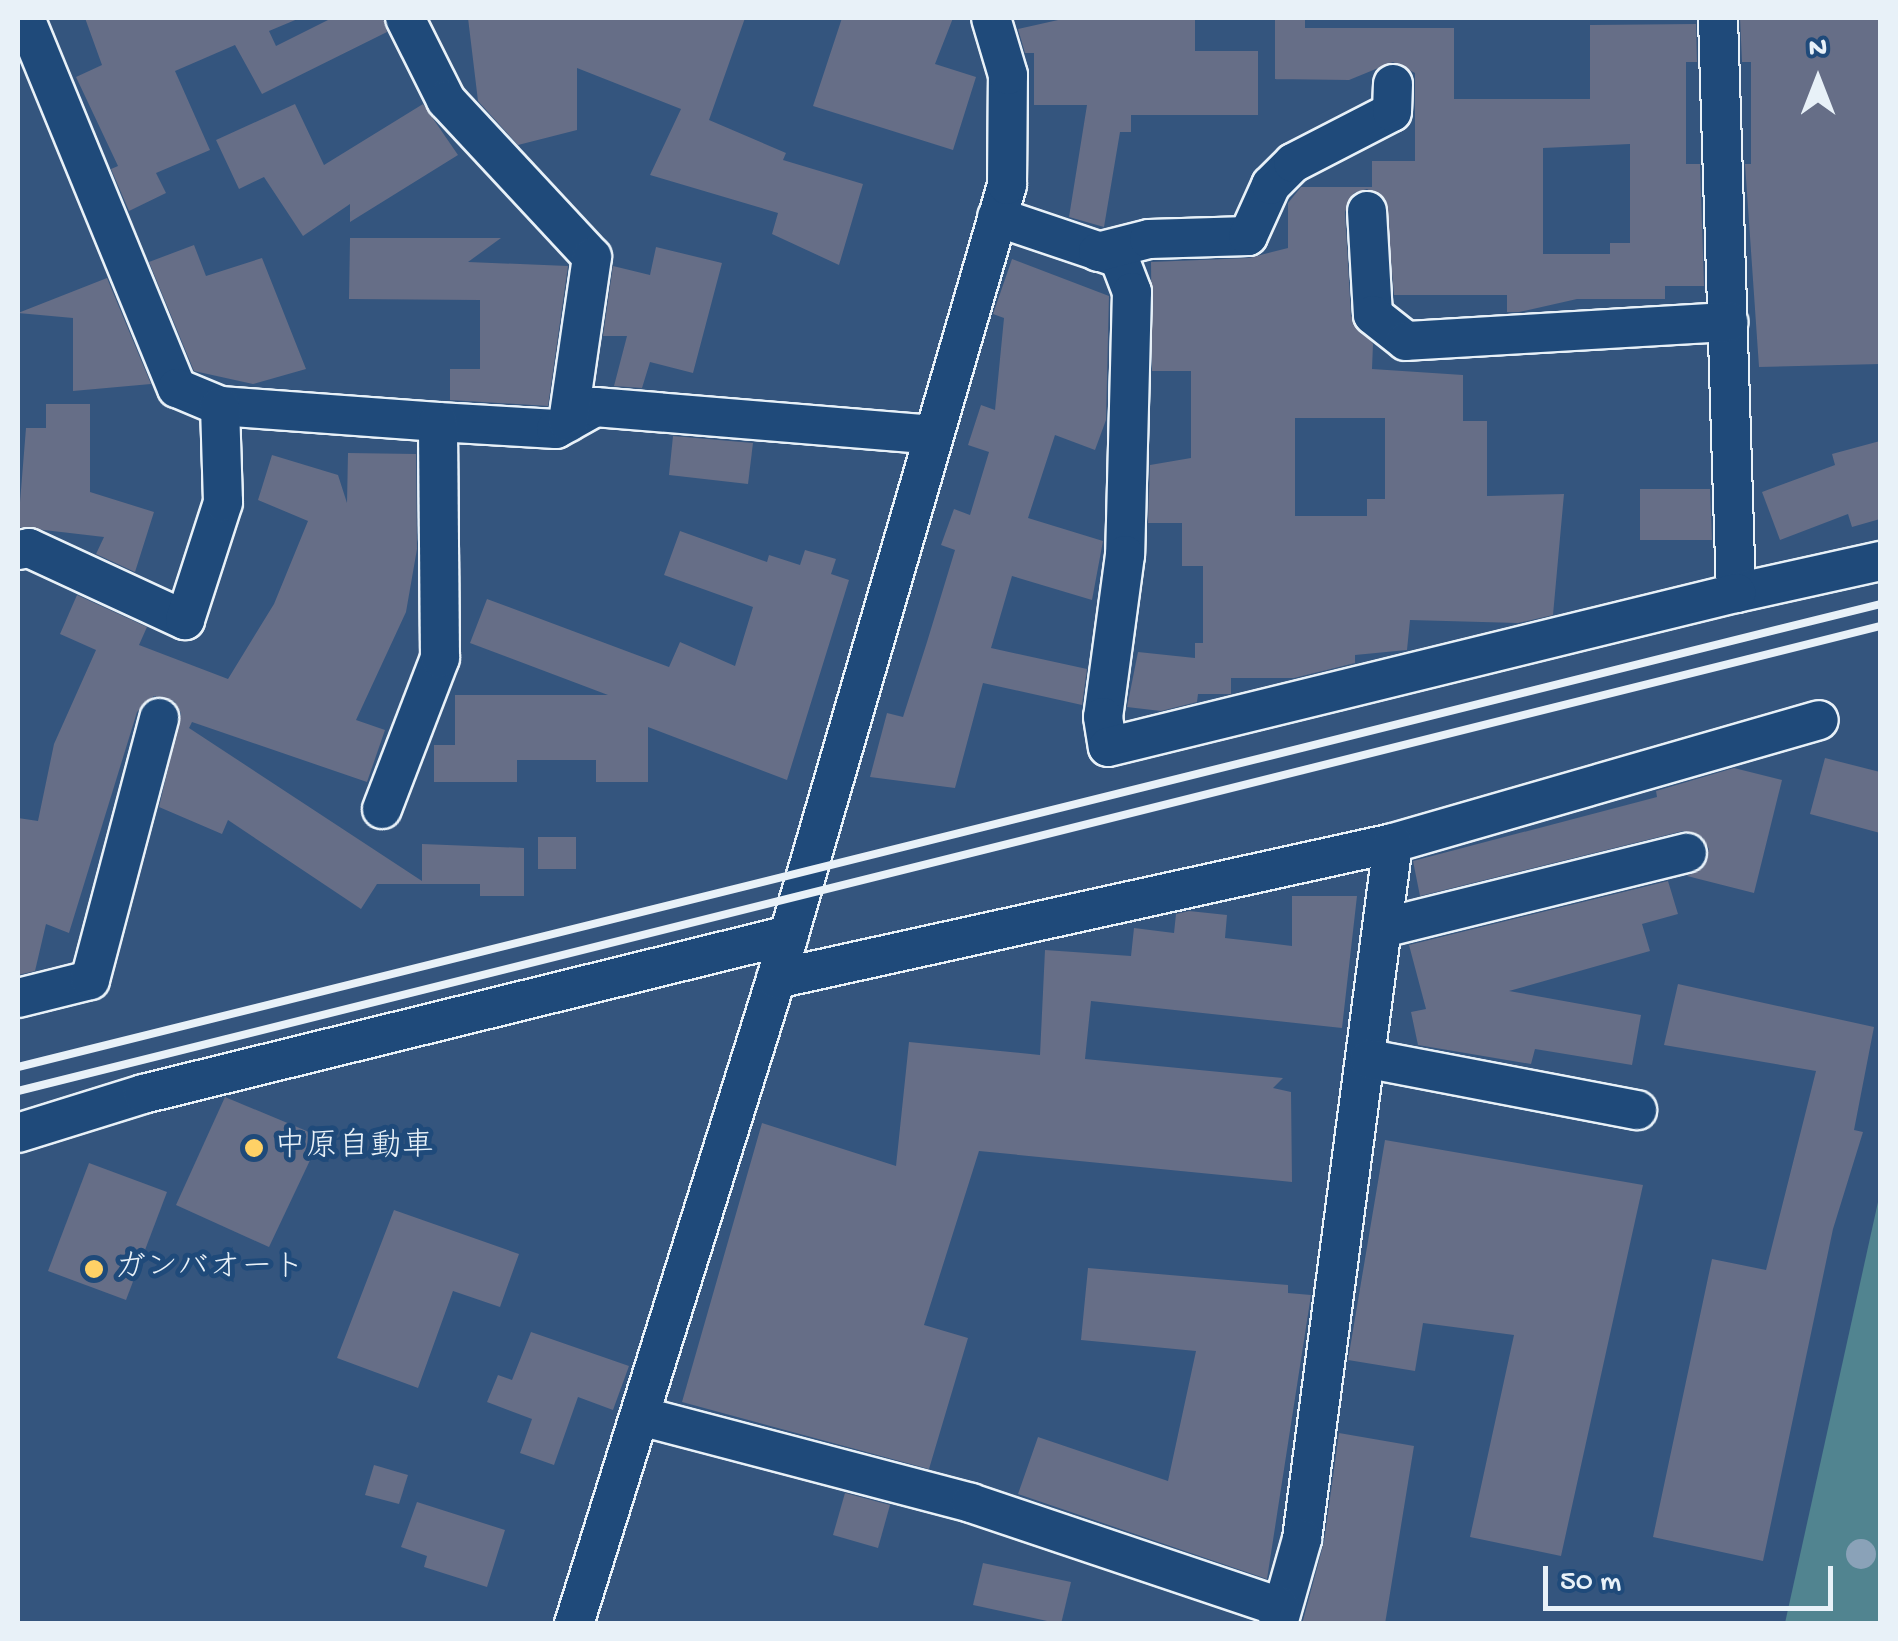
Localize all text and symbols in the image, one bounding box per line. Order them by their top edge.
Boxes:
north arrow [1768,30,1868,130]
text: N [1809,33,1827,66]
place label: 中原自動車 [274,1129,434,1167]
marker: 中原自動車 [243,1137,265,1159]
place label: ガンバオート [114,1250,306,1288]
marker: ガンバオート [83,1258,105,1280]
scale bar [1548,1546,1838,1608]
text: 50 m [1560,1566,1621,1601]

